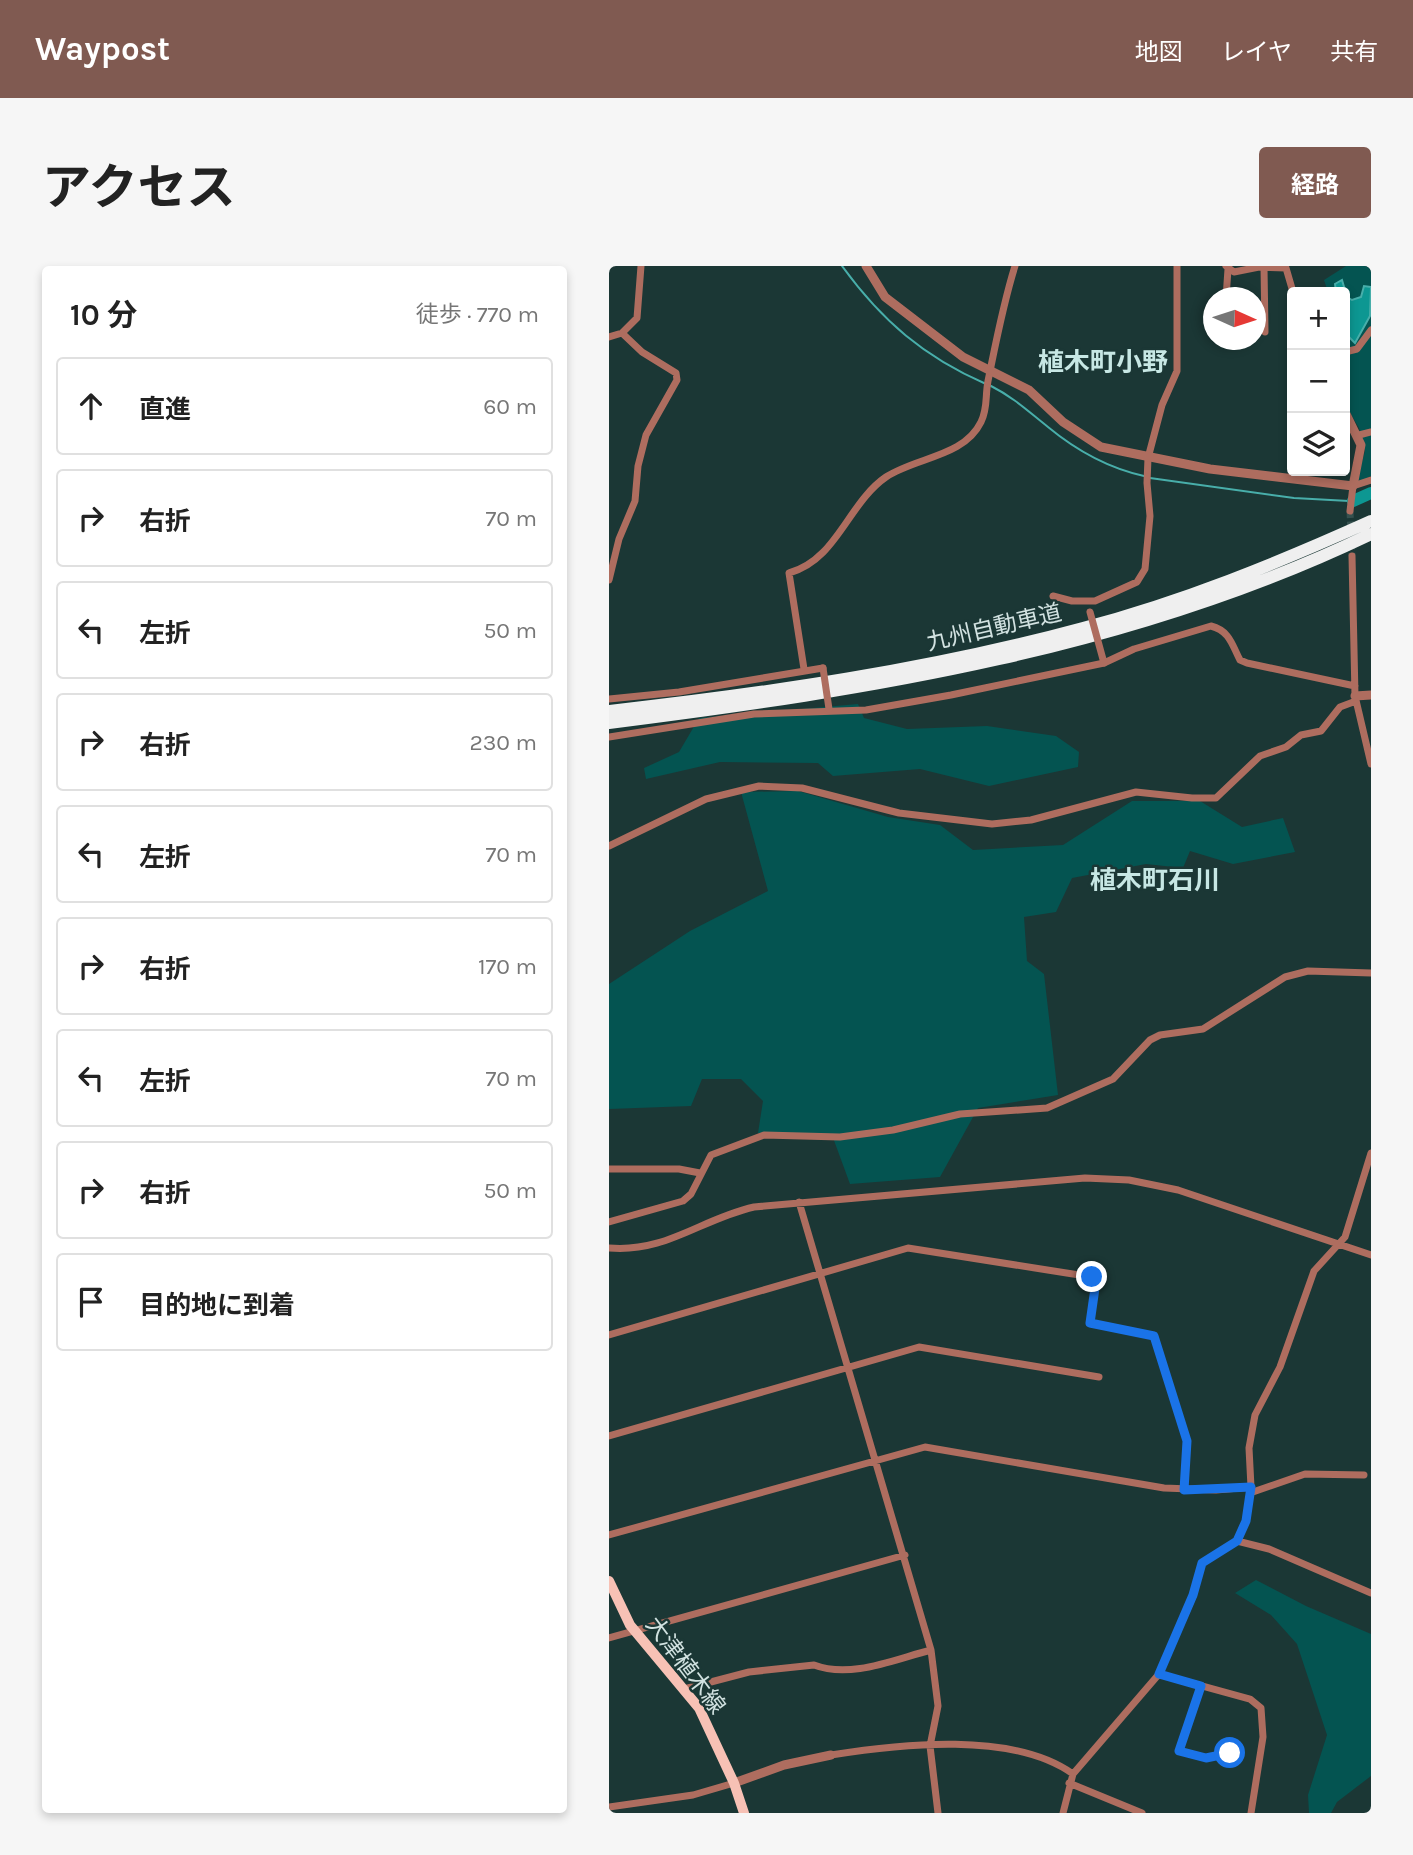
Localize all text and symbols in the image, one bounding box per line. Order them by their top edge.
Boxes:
text: Waypost [35,30,170,68]
text: 地図 [1135,38,1183,66]
text: レイヤ [1221,38,1292,66]
text: 共有 [1330,38,1378,66]
button: 経路 [1259,147,1371,218]
text: アクセス [42,159,236,216]
north arrow [1203,287,1266,350]
map controls [1287,287,1350,476]
button: + [1287,287,1350,350]
text: 10 分 [70,297,137,333]
text: 徒歩 · 770 m [416,301,539,328]
district label: 植木町小野 [1038,347,1168,378]
button: − [1287,350,1350,413]
icon: ahead [72,387,110,425]
text: 60 m [483,393,537,420]
text: 直進 [139,394,191,425]
button: layers [1287,413,1350,476]
icon: right [72,499,110,537]
text: 70 m [486,505,537,532]
text: 右折 [139,506,191,537]
street label: 九州自動車道 [924,599,1064,656]
icon: left [72,611,110,649]
text: 50 m [483,617,537,644]
text: 左折 [139,618,191,649]
icon: right [72,723,110,761]
text: 230 m [469,729,537,756]
text: 右折 [139,730,191,761]
icon: left [72,835,110,873]
text: 70 m [486,841,537,868]
text: 左折 [139,842,191,873]
district label: 植木町石川 [1090,865,1220,896]
icon: right [72,947,110,985]
text: 170 m [478,953,537,980]
text: 右折 [139,954,191,985]
icon: left [72,1059,110,1097]
text: 70 m [486,1065,537,1092]
text: 左折 [139,1066,191,1097]
icon: right [72,1171,110,1209]
text: 50 m [483,1177,537,1204]
text: 右折 [139,1178,191,1209]
route end [1076,1261,1107,1292]
icon: arrive [72,1283,110,1321]
text: 目的地に到着 [139,1290,295,1321]
street label: 大津植木線 [640,1611,731,1719]
route start [1214,1737,1245,1768]

